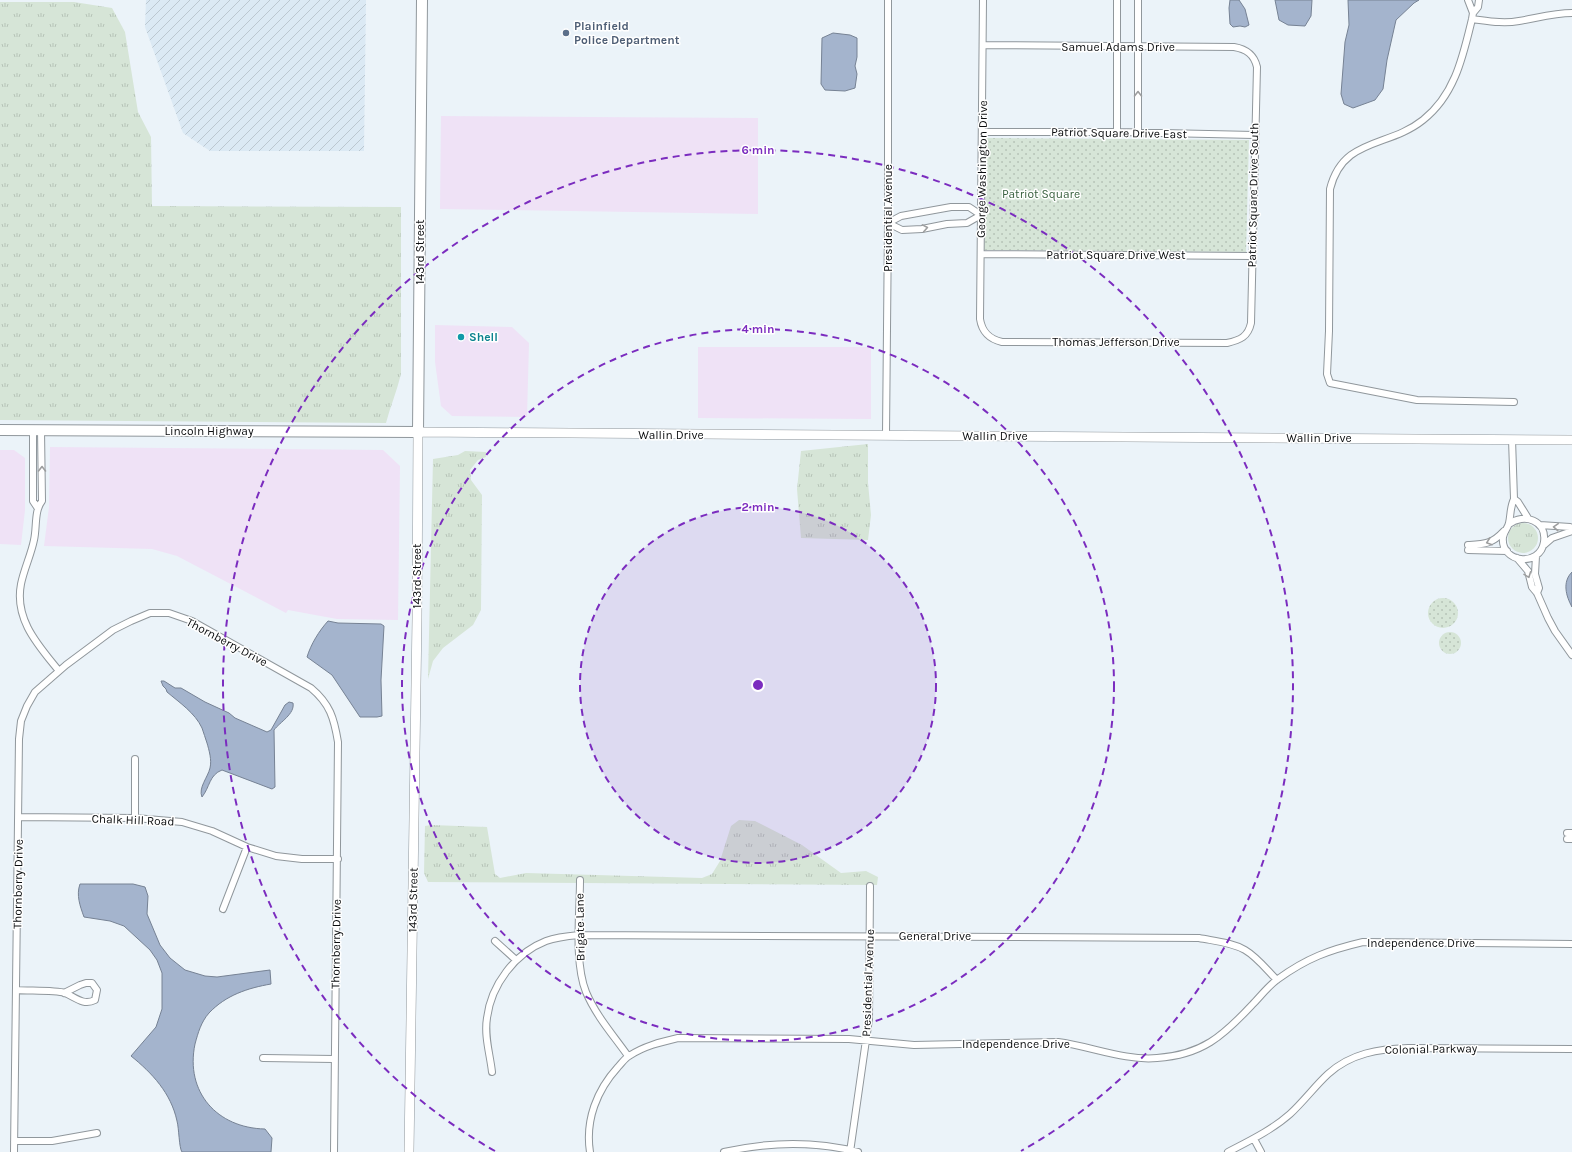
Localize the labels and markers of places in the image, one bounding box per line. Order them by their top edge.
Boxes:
place label: Plainfield Police Department [574,19,680,47]
marker: Plainfield Police Department [561,28,571,38]
place label: Shell [469,330,498,344]
marker: Shell [456,332,466,342]
centre of rings [751,678,765,692]

